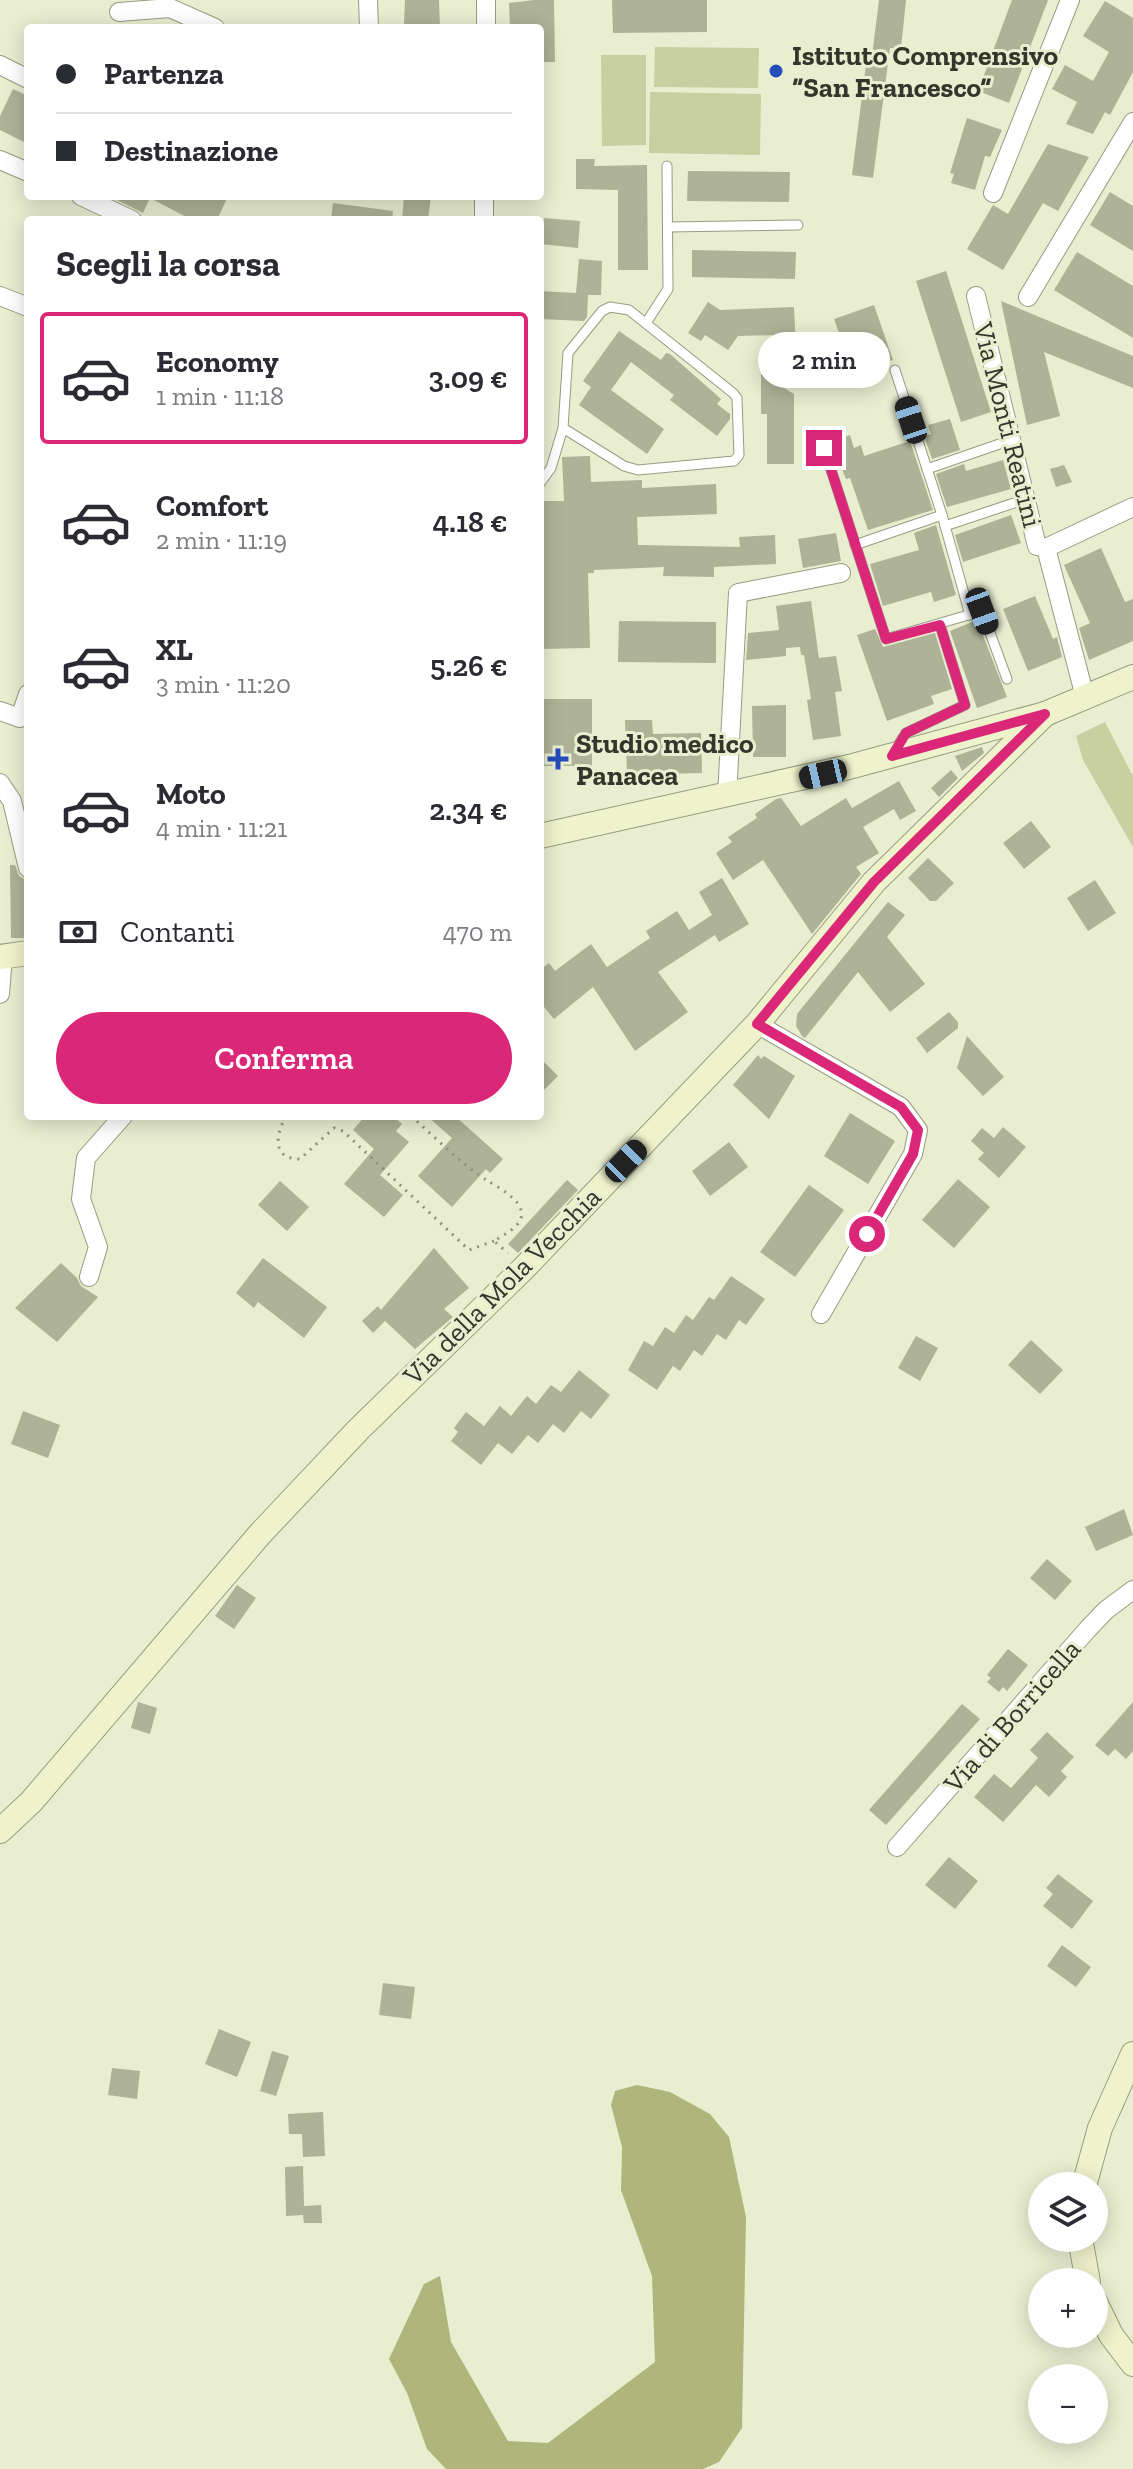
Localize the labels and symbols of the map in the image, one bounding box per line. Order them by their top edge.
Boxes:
place label: Istituto Comprensivo “San Francesco” [792,39,1058,104]
marker: Istituto Comprensivo “San Francesco” [767,62,785,80]
street label: Via Monti Reatini [966,318,1049,531]
callout: 2 min [758,332,890,388]
car [892,393,930,447]
route end [806,430,842,466]
car [963,584,1001,638]
place label: Studio medico Panacea [576,727,754,792]
marker: Studio medico Panacea [547,748,569,770]
car [797,757,849,791]
car [601,1135,651,1187]
street label: Via della Mola Vecchia [396,1180,608,1392]
route start [849,1216,885,1252]
street label: Via di Borricella [936,1632,1088,1800]

